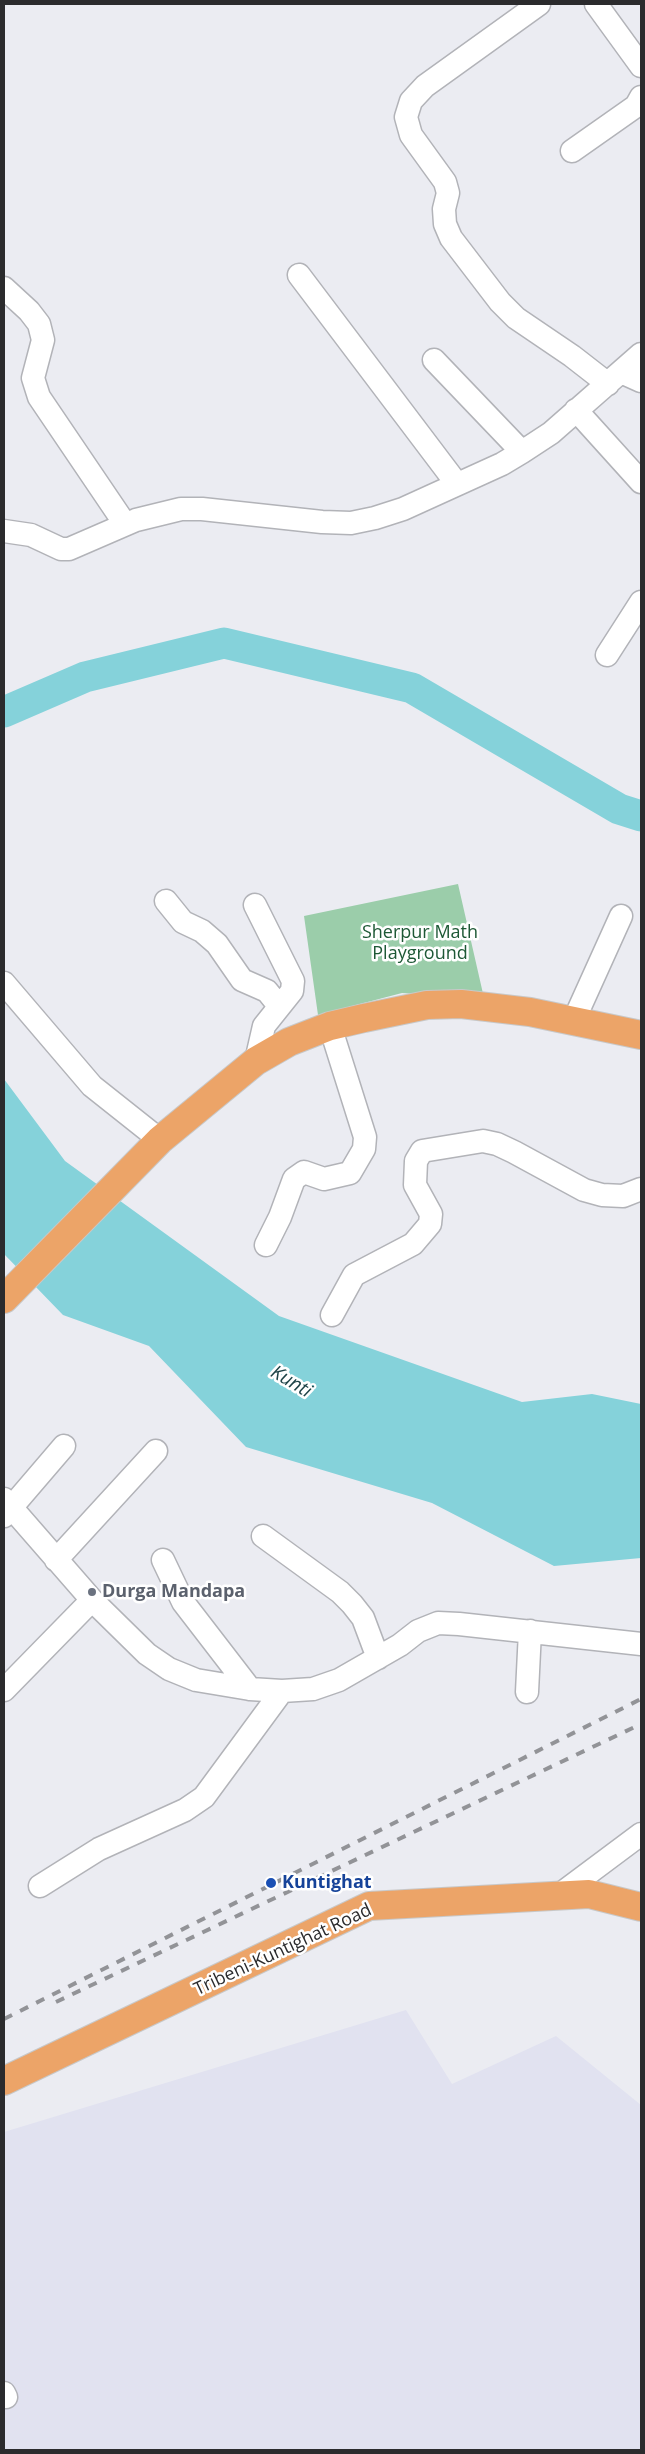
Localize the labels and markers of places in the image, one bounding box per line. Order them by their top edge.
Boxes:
place label: Durga Mandapa [102,1581,245,1603]
marker: Durga Mandapa [86,1586,98,1598]
place label: Kuntighat [282,1872,372,1894]
marker: Kuntighat [264,1876,278,1890]

